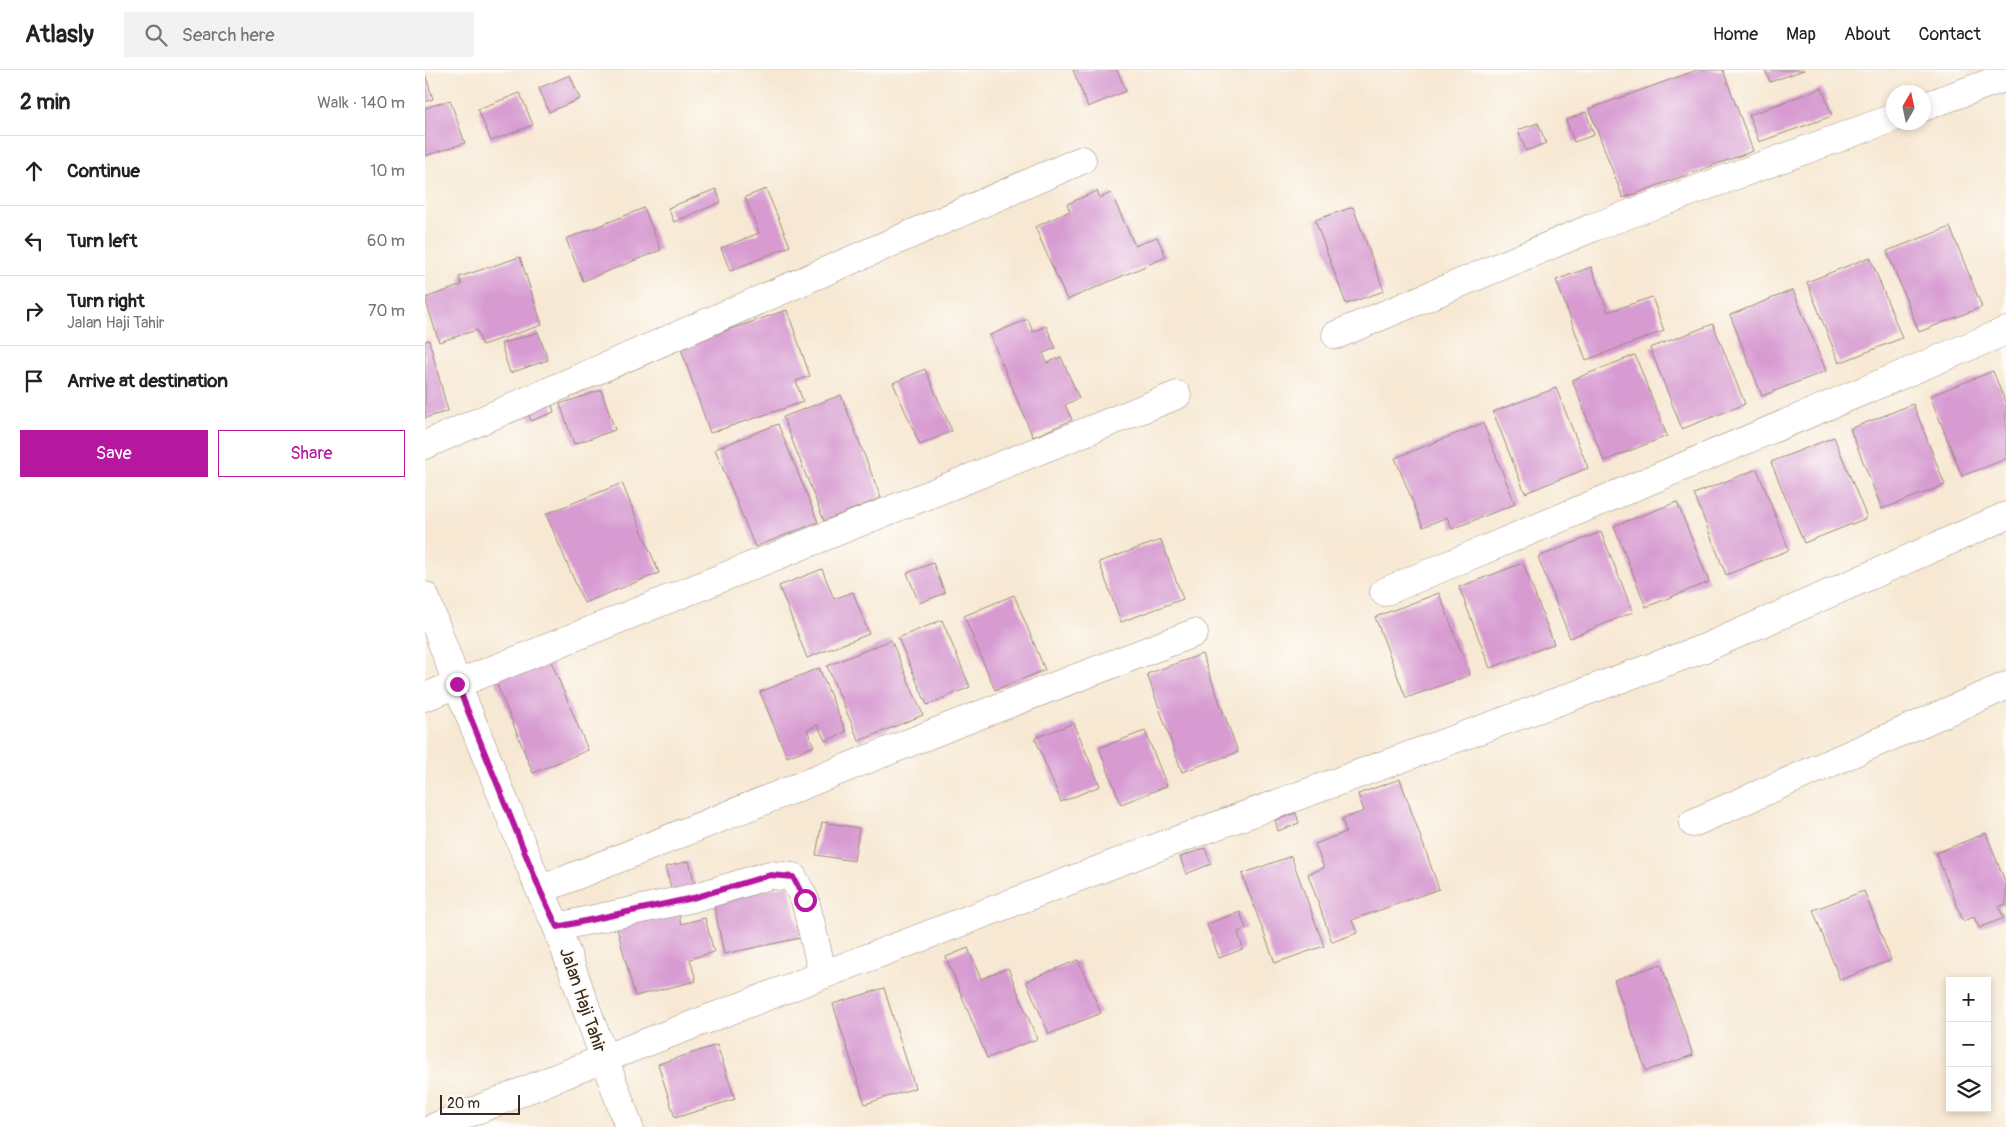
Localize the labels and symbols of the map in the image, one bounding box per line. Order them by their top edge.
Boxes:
north arrow [1886,85,1931,130]
route end [446,673,469,696]
route start [794,889,817,912]
street label: Jalan Haji Tahir [554,945,611,1056]
scale bar [440,1092,520,1115]

